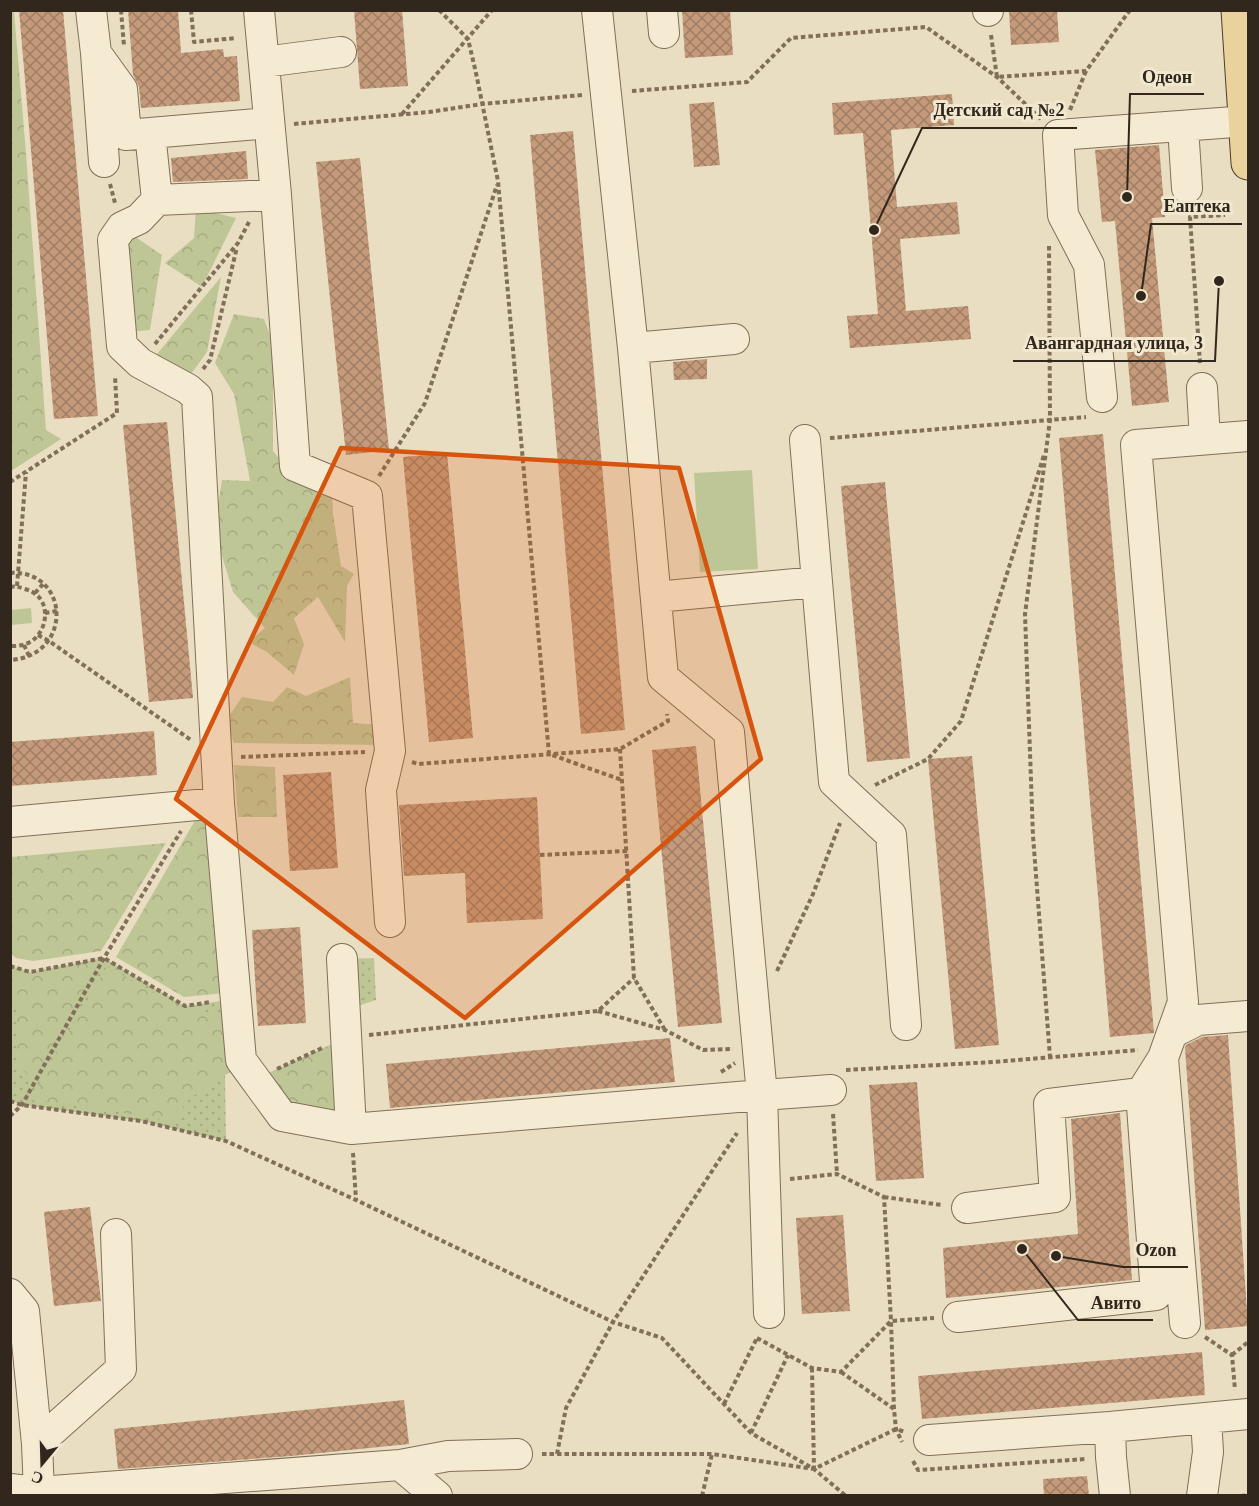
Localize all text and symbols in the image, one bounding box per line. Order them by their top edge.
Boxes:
callout: Одеон [1130,58,1204,94]
text: Одеон [1142,67,1192,87]
callout: Детский сад №2 [922,92,1077,128]
text: Детский сад №2 [933,100,1065,120]
callout: Еаптека [1151,188,1242,224]
text: Еаптека [1163,196,1231,216]
callout: Авангардная улица, 3 [1013,325,1215,361]
text: Авангардная улица, 3 [1025,333,1203,353]
callout: Ozon [1123,1231,1188,1267]
text: Ozon [1135,1240,1177,1260]
callout: Авито [1078,1284,1153,1320]
text: Авито [1091,1293,1141,1313]
north arrow [12,1434,72,1494]
text: С [29,1468,46,1488]

